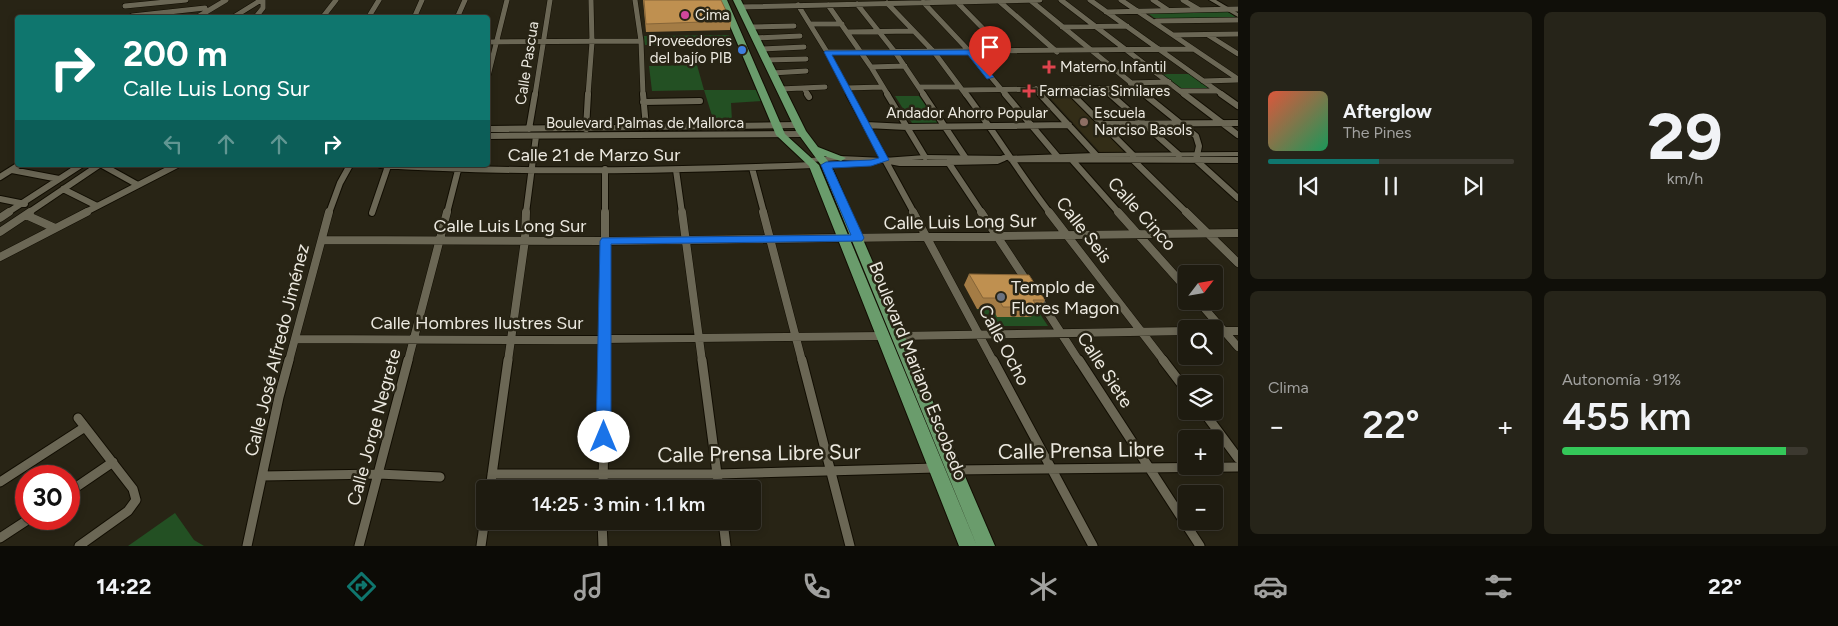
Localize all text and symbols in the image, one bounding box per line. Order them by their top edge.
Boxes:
place label: Cima [695,6,730,24]
marker: Cima [679,9,691,21]
street label: Calle Pascua [512,20,542,106]
pin [969,26,1011,77]
place label: Proveedores del bajío PIB [648,32,732,67]
text: 200 m [123,33,227,75]
icon: arrive [976,33,1004,61]
icon: right [40,35,105,100]
marker: Proveedores del bajío PIB [736,44,748,56]
place label: Materno Infantil [1060,58,1166,76]
marker: Materno Infantil [1042,60,1056,74]
text: Calle Luis Long Sur [123,75,310,102]
place label: Farmacias Similares [1039,82,1170,100]
marker: Farmacias Similares [1023,85,1035,97]
text: 29 [1647,97,1723,175]
text: Afterglow [1343,100,1432,123]
street label: Andador Ahorro Popular [886,104,1048,122]
place label: Escuela Narciso Basols [1094,104,1192,139]
street label: Boulevard Palmas de Mallorca [546,114,744,132]
marker: Escuela Narciso Basols [1078,116,1090,128]
text: The Pines [1343,123,1412,142]
icon: left [159,130,187,158]
icon: ahead [212,130,240,158]
icon: ahead [265,130,293,158]
icon: right [318,130,346,158]
street label: Calle 21 de Marzo Sur [508,144,680,166]
text: km/h [1667,169,1703,188]
icon: previous [1295,172,1323,200]
icon: pause [1377,172,1405,200]
icon: next [1459,172,1487,200]
street label: Calle Cinco [1103,173,1181,255]
street label: Calle Seis [1051,193,1117,267]
street label: Calle Luis Long Sur [883,210,1037,234]
street label: Calle Luis Long Sur [434,215,586,237]
street label: Calle José Alfredo Jiménez [240,241,314,459]
street label: Boulevard Mariano Escobedo [864,258,972,484]
north arrow [1178,265,1222,310]
map controls [1178,265,1223,530]
place label: Templo de Flores Magon [1011,276,1119,319]
marker: Templo de Flores Magon [995,291,1007,303]
street label: Calle Ocho [974,301,1034,389]
street label: Calle Hombres Ilustres Sur [371,312,583,334]
button: search [1178,320,1223,365]
street label: Calle Siete [1072,328,1138,412]
street label: Calle Jorge Negrete [342,346,406,508]
text: Autonomía · 91% [1562,370,1681,389]
button: layers [1178,375,1223,420]
text: Clima [1268,378,1309,397]
text: 455 km [1562,394,1691,440]
text: 22° [1362,402,1420,448]
text: − [1268,409,1285,443]
text: + [1497,409,1514,443]
position arrow [577,410,629,462]
button: + [1178,430,1223,475]
street label: Calle Prensa Libre [998,436,1164,464]
street label: Calle Prensa Libre Sur [657,439,861,467]
speed limit sign: 30 [15,465,80,530]
button: − [1178,485,1223,530]
text: 14:25 · 3 min · 1.1 km [532,493,705,516]
icon: directions [344,569,379,604]
icon: music [571,569,606,604]
icon: phone [799,569,834,604]
icon: climate [1026,569,1061,604]
icon: car [1253,569,1288,604]
icon: filters [1481,569,1516,604]
text: 14:22 [96,573,151,600]
text: 22° [1708,573,1742,600]

